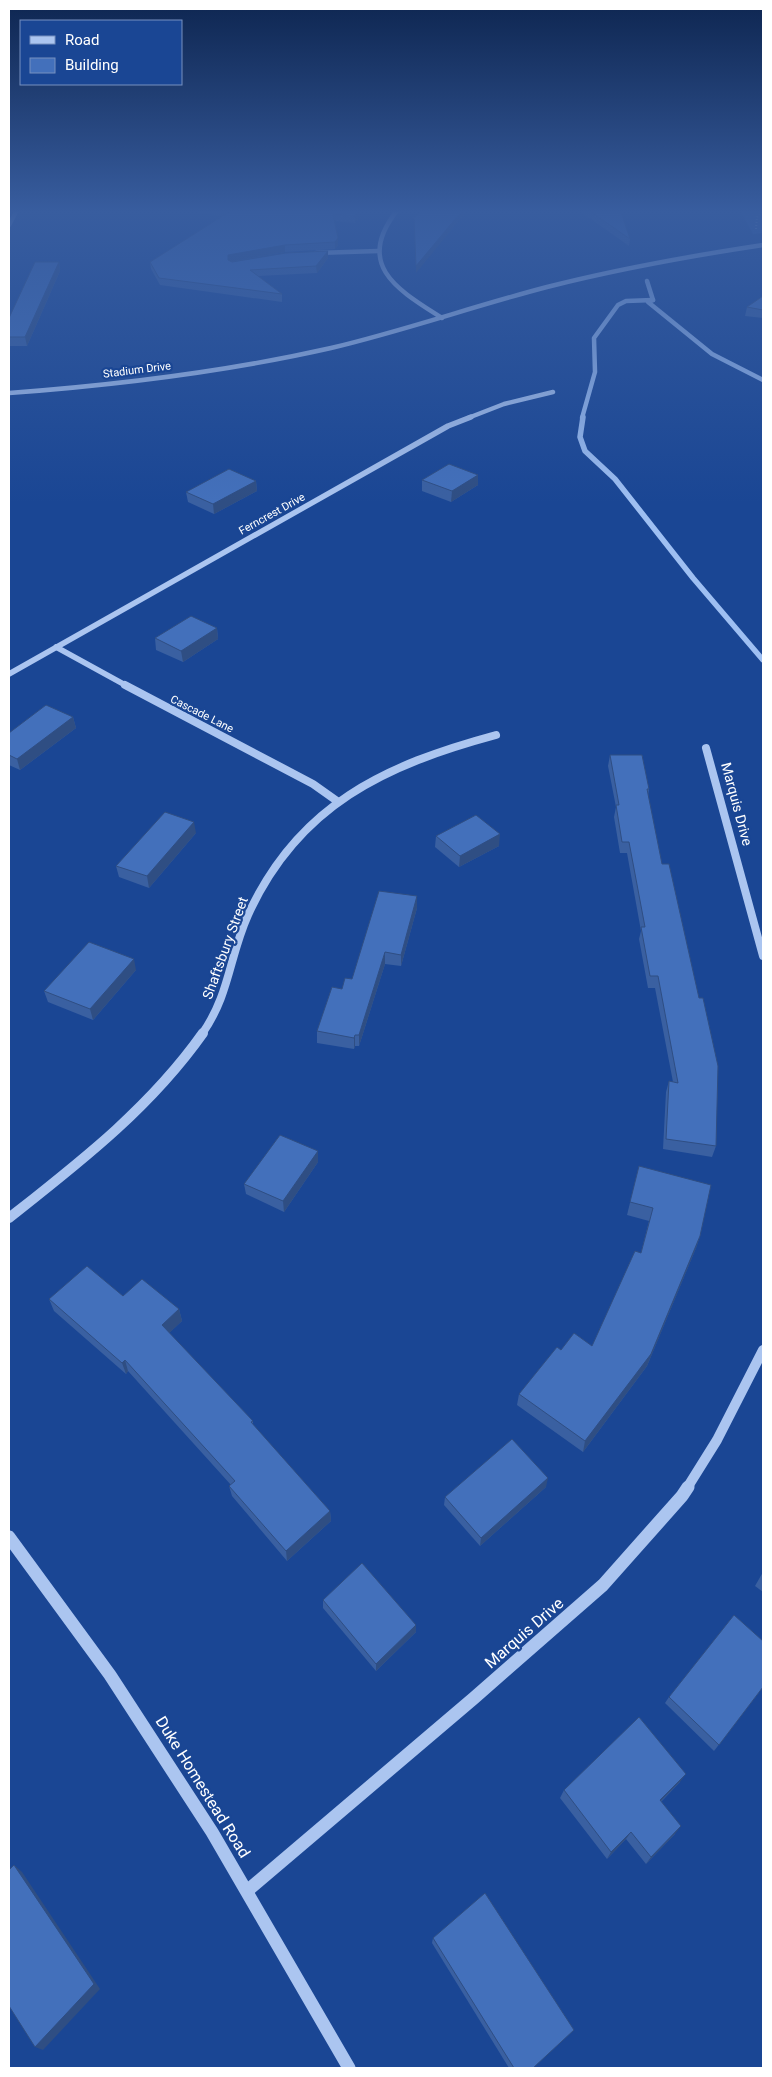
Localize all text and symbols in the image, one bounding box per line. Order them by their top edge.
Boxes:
legend [20,20,182,85]
text: Road [65,31,99,49]
text: Building [65,56,119,74]
street label: Stadium Drive [102,359,172,381]
street label: Ferncrest Drive [237,490,307,538]
street label: Cascade Lane [168,693,236,736]
street label: Marquis Drive [718,761,756,847]
street label: Shaftsbury Street [199,894,251,1001]
street label: Marquis Drive [481,1594,567,1672]
street label: Duke Homestead Road [152,1713,254,1861]

